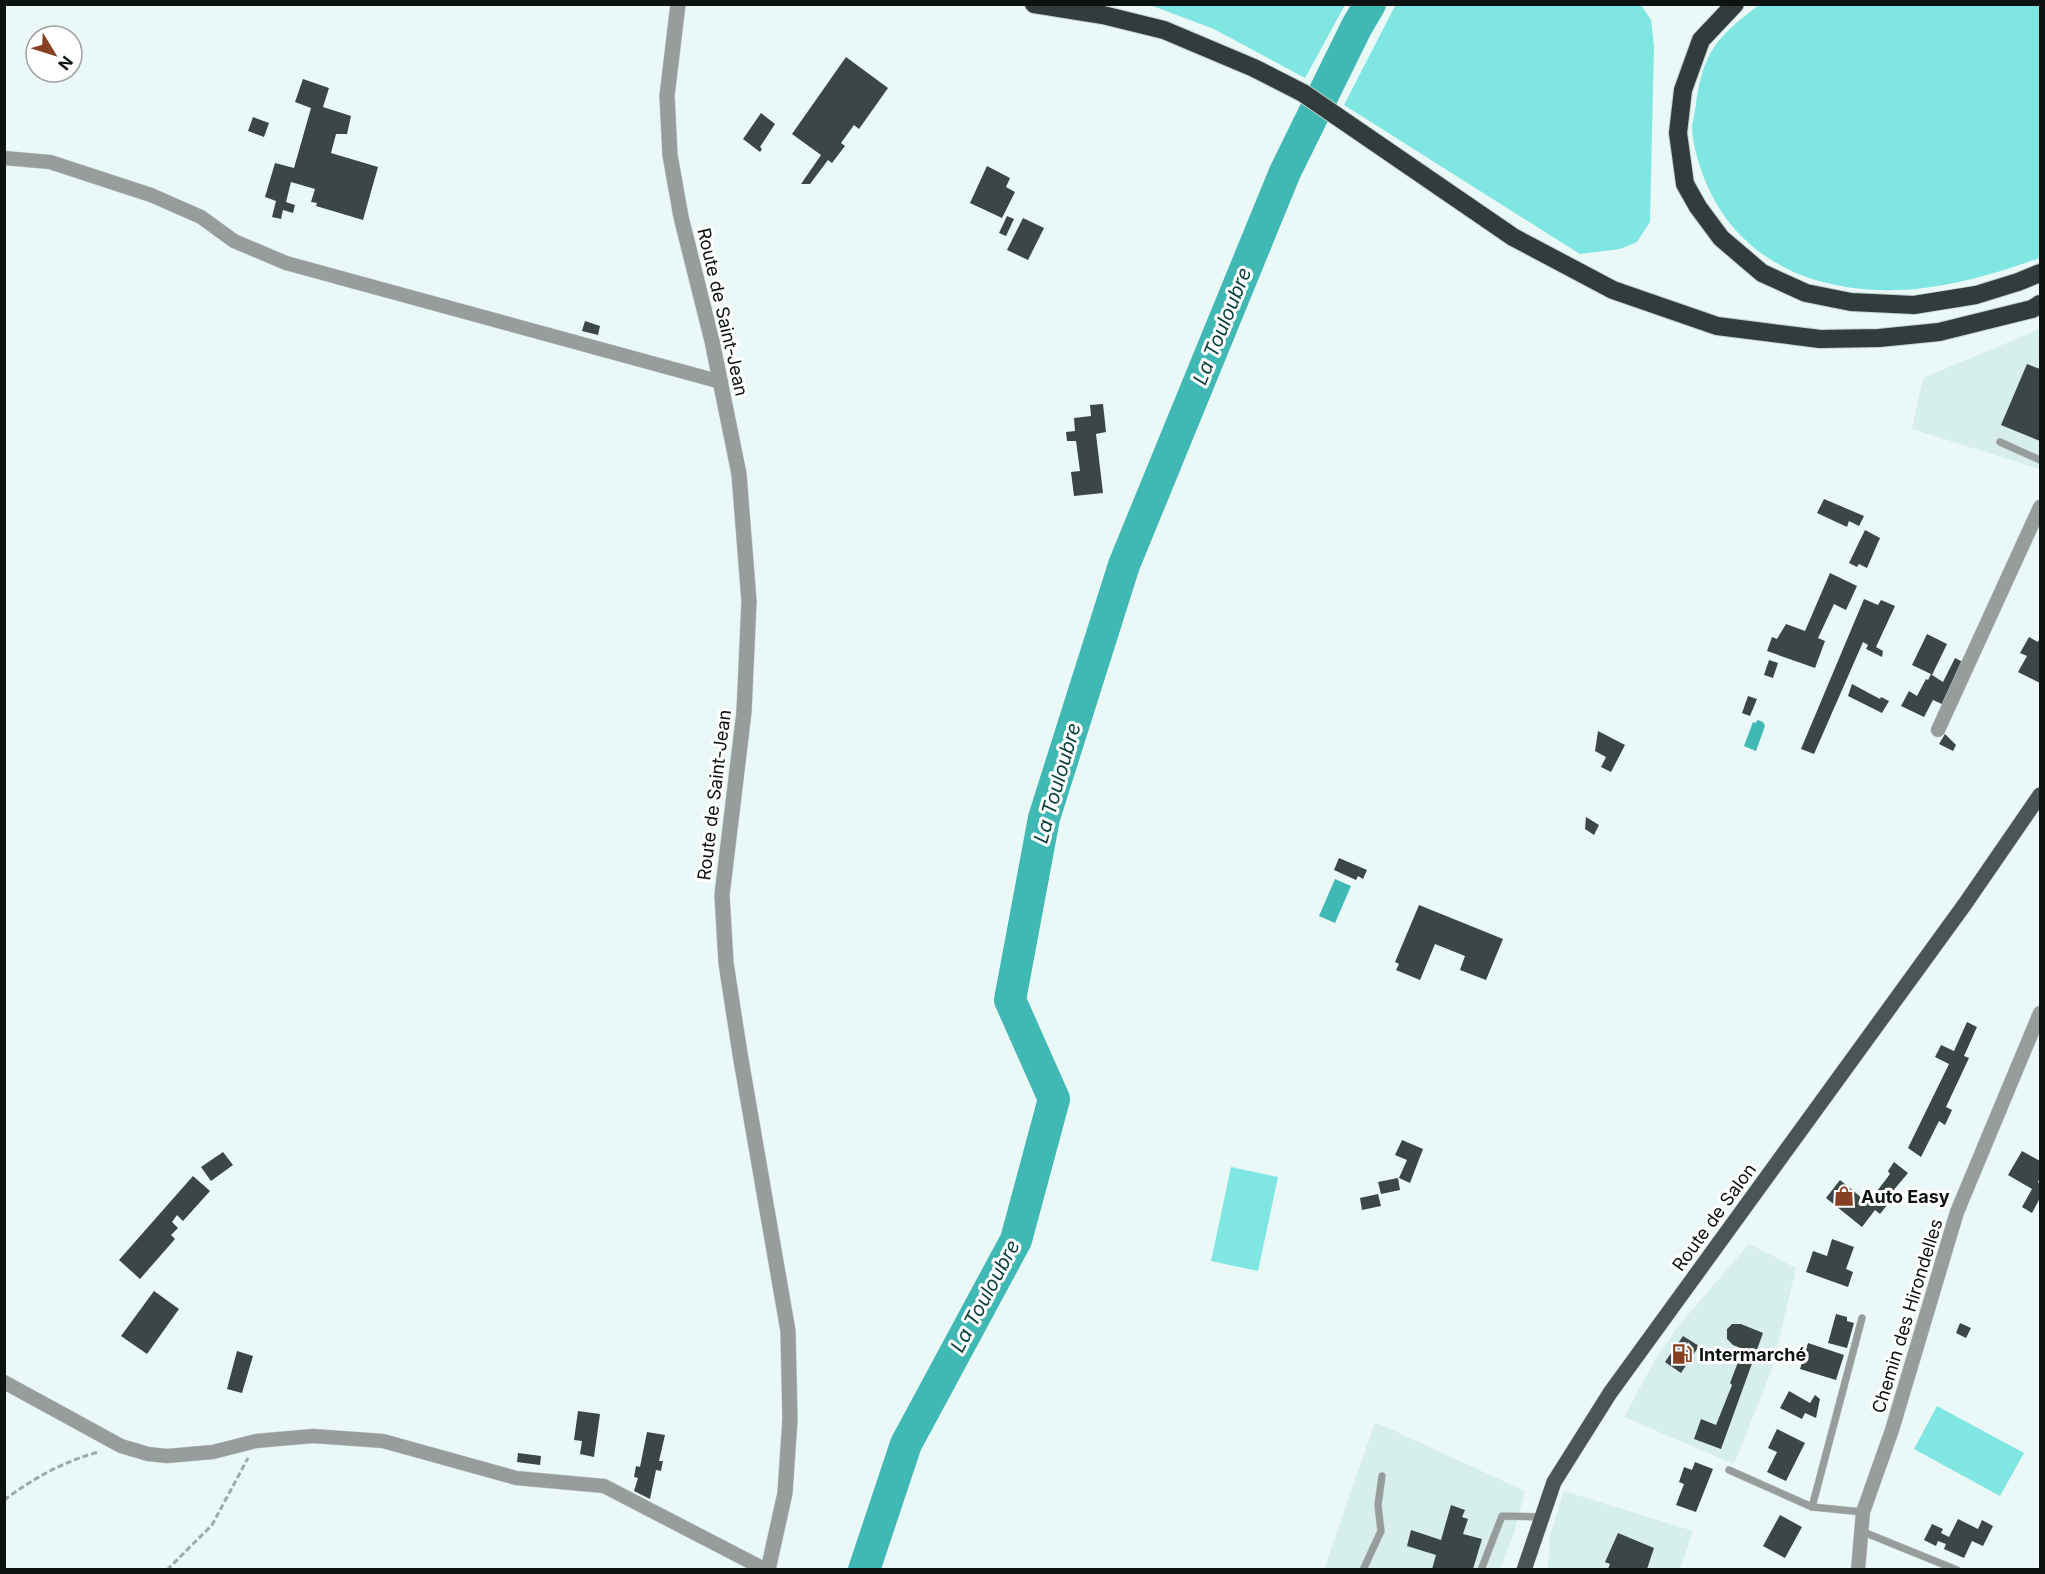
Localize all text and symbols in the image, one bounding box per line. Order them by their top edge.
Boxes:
north arrow [24,24,84,84]
text: N [54,52,77,74]
street label: Route de Saint-Jean [693,226,753,398]
water label: La Touloubre [1188,264,1256,388]
street label: Route de Saint-Jean [693,708,735,882]
water label: La Touloubre [1028,720,1086,846]
street label: Route de Salon [1668,1159,1760,1275]
shop icon: Auto Easy [1832,1184,1856,1208]
place label: Auto Easy [1861,1186,1950,1207]
street label: Chemin des Hirondelles [1867,1216,1947,1416]
water label: La Touloubre [945,1236,1025,1356]
fuel station icon: Intermarché [1670,1342,1694,1366]
place label: Intermarché [1699,1344,1806,1365]

